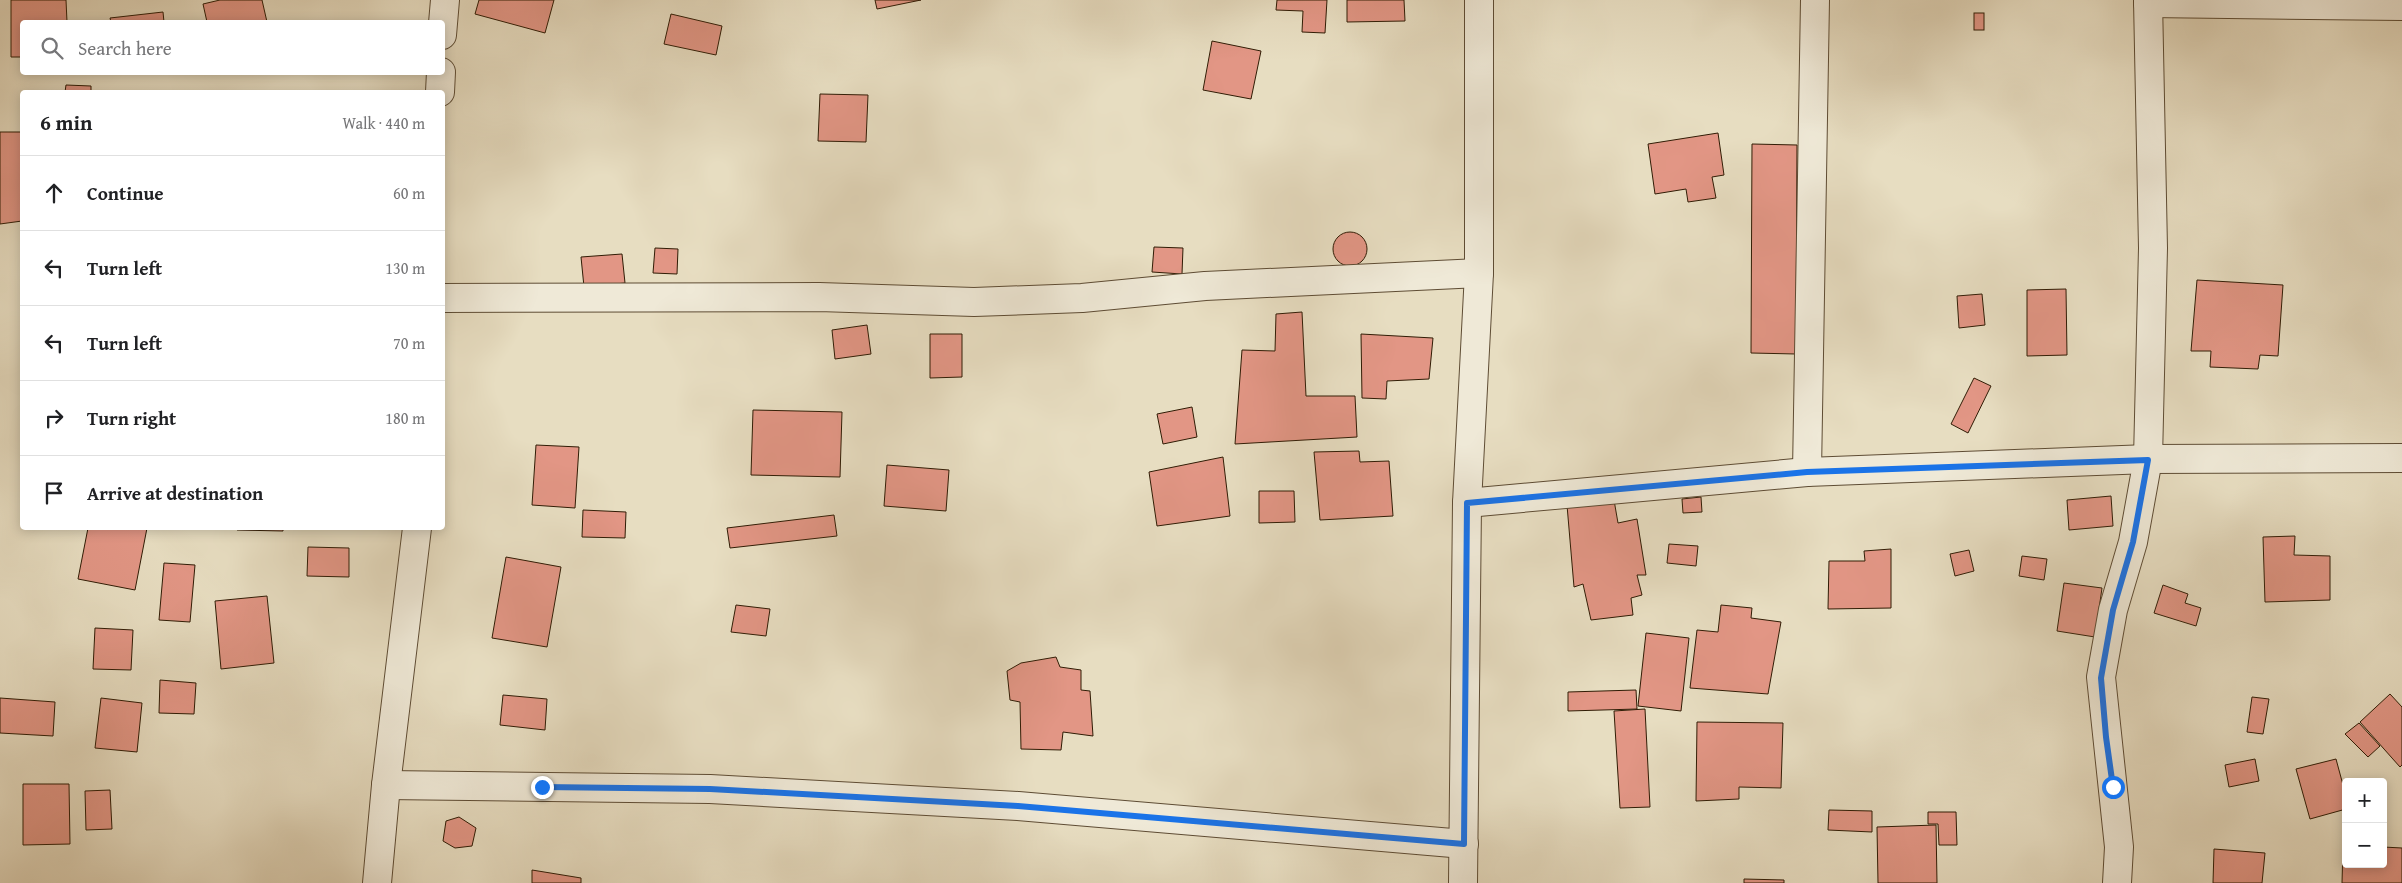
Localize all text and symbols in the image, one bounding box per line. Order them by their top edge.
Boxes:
search box [20,20,445,75]
icon: search [38,34,66,62]
text: Search here [78,34,172,62]
text: 6 min [40,107,92,138]
text: Walk · 440 m [342,111,425,135]
icon: ahead [40,179,68,207]
text: Continue [87,179,164,207]
text: 60 m [393,181,425,205]
icon: left [40,254,68,282]
text: Turn left [87,254,162,282]
text: 130 m [385,256,425,280]
icon: left [40,329,68,357]
text: Turn left [87,329,162,357]
text: 70 m [393,331,425,355]
icon: right [40,404,68,432]
text: Turn right [87,404,176,432]
text: 180 m [385,406,425,430]
icon: arrive [40,479,68,507]
text: Arrive at destination [87,479,263,507]
route end [531,776,554,799]
route start [2102,776,2125,799]
map controls [2342,778,2387,868]
button: + [2342,778,2387,823]
button: − [2342,823,2387,868]

